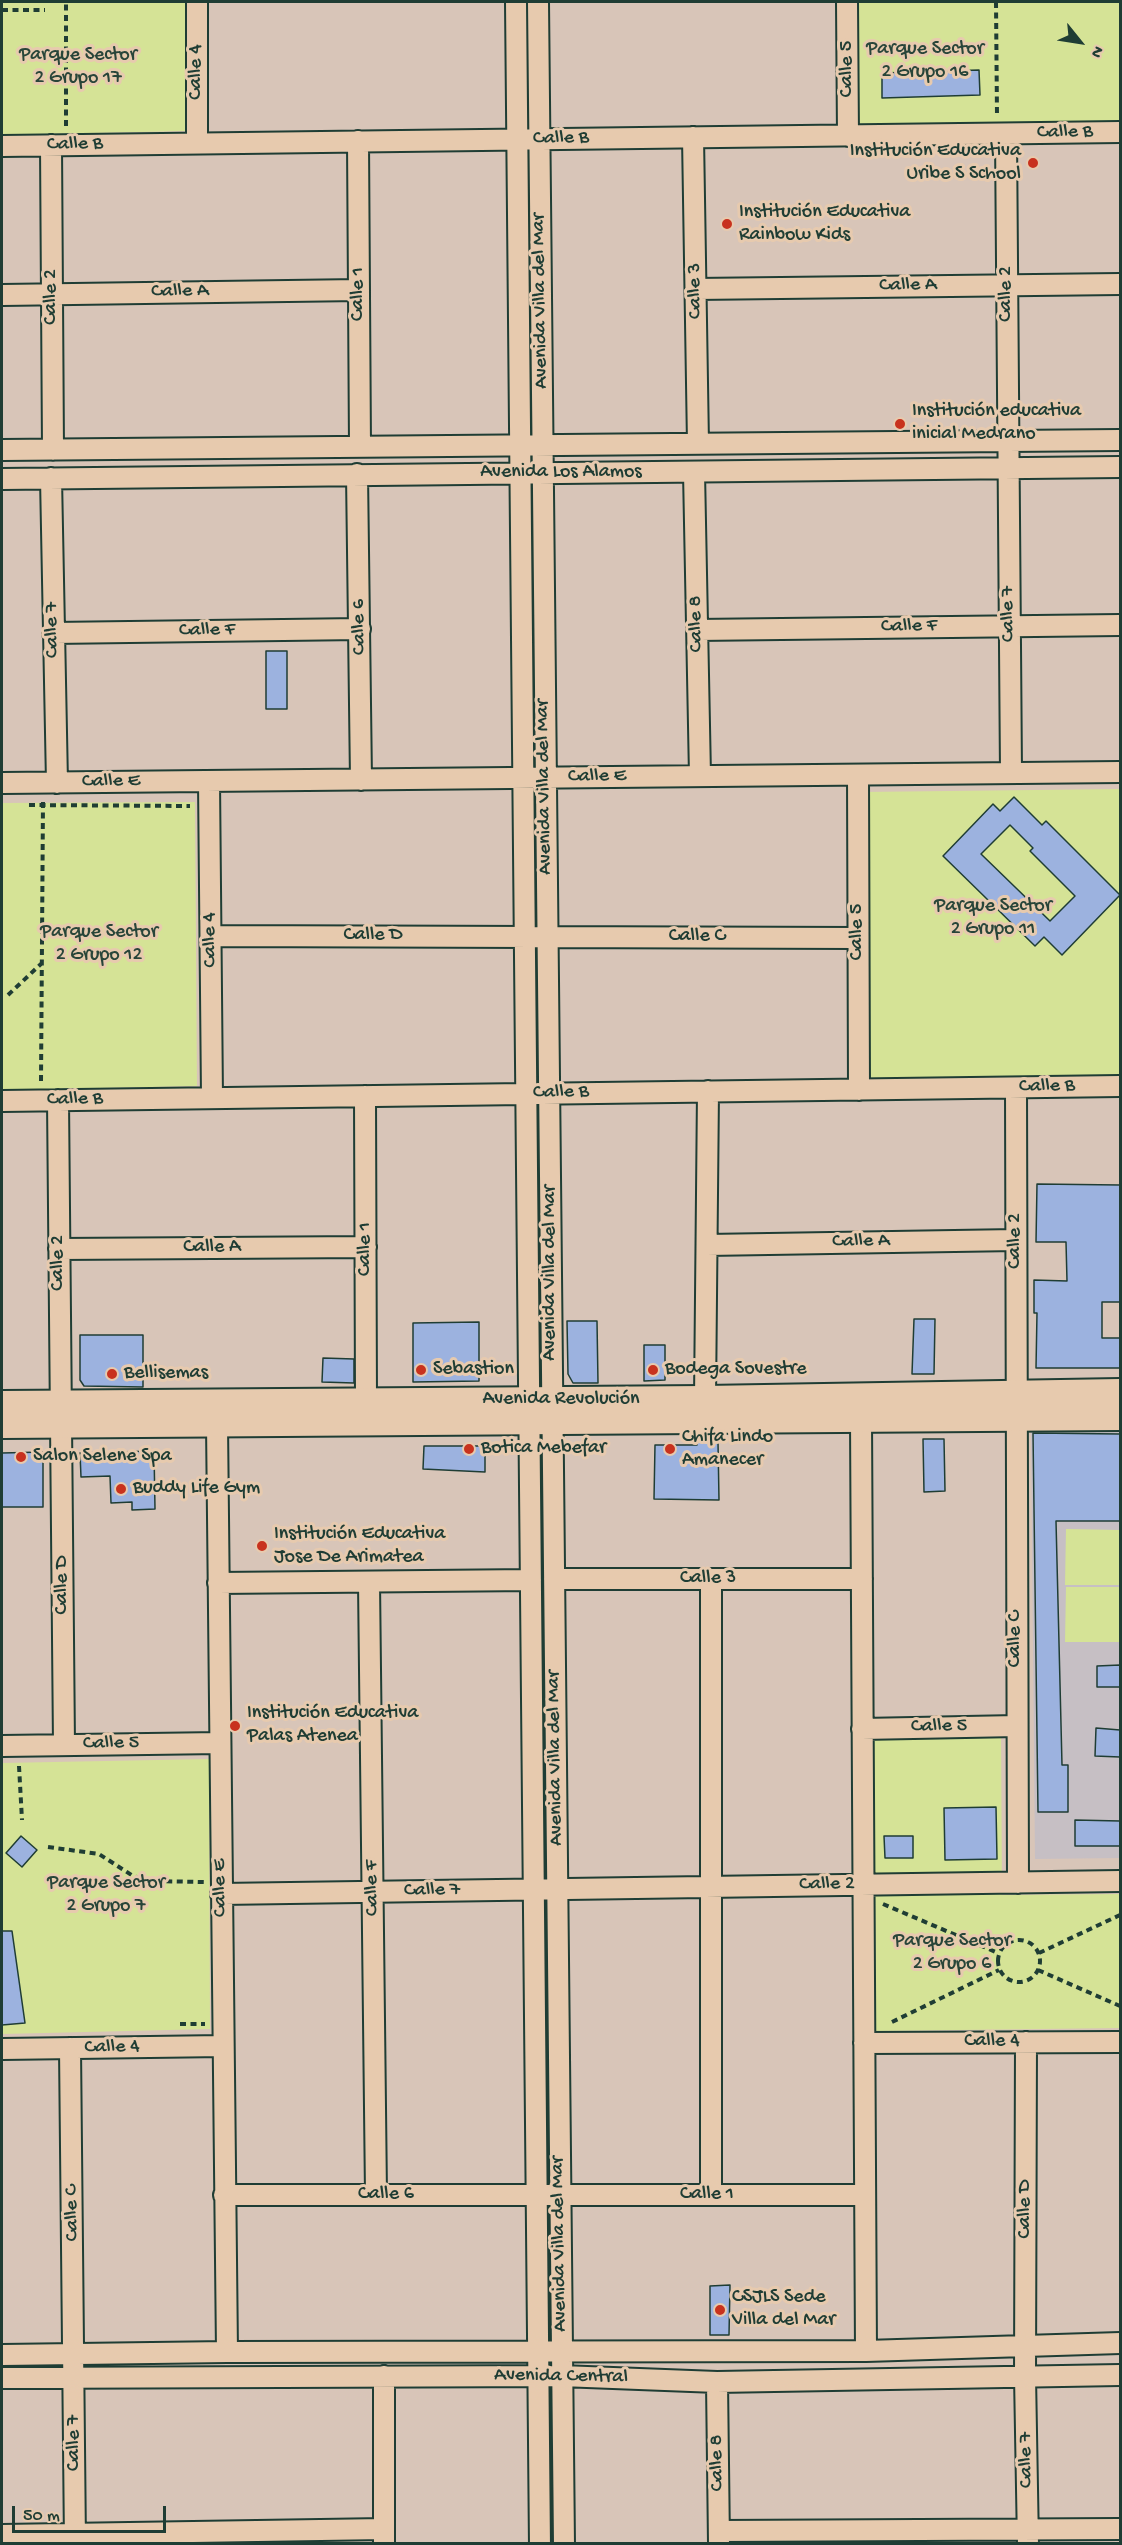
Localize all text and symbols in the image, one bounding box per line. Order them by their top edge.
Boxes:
north arrow [1050,12,1110,72]
park label: Parque Sector 2 Grupo 16 [866,38,984,85]
street label: Calle 5 [836,41,860,97]
text: N [1085,42,1107,61]
park label: Parque Sector 2 Grupo 17 [19,44,137,91]
street label: Calle 4 [185,44,209,100]
street label: Calle B [1037,121,1093,145]
street label: Calle B [533,127,589,151]
street label: Calle B [47,133,103,157]
place label: Institución Educativa Uribe S School [850,140,1021,187]
marker: Institución Educativa Uribe S School [1026,156,1040,170]
place label: Institución Educativa Rainbow Kids [739,201,910,248]
street label: Avenida Villa del Mar [527,213,555,389]
marker: Institución Educativa Rainbow Kids [720,217,734,231]
street label: Calle 3 [684,263,708,319]
street label: Calle 2 [995,266,1019,322]
street label: Calle 1 [347,267,371,321]
street label: Calle 2 [40,269,64,325]
street label: Calle A [879,273,937,299]
street label: Calle A [151,279,209,305]
place label: Institución educativa inicial Medrano [912,400,1081,447]
marker: Institución educativa inicial Medrano [893,417,907,431]
street label: Avenida Los Alamos [480,461,642,485]
street label: Calle 7 [997,586,1021,642]
street label: Calle 8 [685,595,709,653]
street label: Calle 6 [348,599,372,655]
street label: Calle 7 [41,602,65,658]
street label: Calle F [881,615,937,639]
street label: Calle F [179,619,235,643]
street label: Avenida Villa del Mar [531,699,559,875]
street label: Calle E [568,764,626,790]
street label: Calle E [82,769,140,795]
park label: Parque Sector 2 Grupo 11 [934,895,1052,942]
street label: Calle 5 [846,904,870,960]
street label: Calle 4 [199,912,223,968]
park label: Parque Sector 2 Grupo 12 [40,921,158,968]
street label: Calle D [344,924,402,948]
street label: Calle C [669,925,725,949]
street label: Calle B [1019,1075,1075,1099]
street label: Calle B [533,1081,589,1105]
street label: Calle B [47,1088,103,1112]
street label: Avenida Villa del Mar [539,1185,563,1361]
street label: Calle 2 [1004,1213,1028,1269]
street label: Calle 1 [354,1222,378,1276]
street label: Calle A [832,1229,890,1255]
street label: Calle 2 [47,1235,71,1291]
street label: Calle A [183,1236,241,1260]
place label: Sebastion [433,1358,514,1382]
place label: Bodega Sovestre [665,1358,807,1382]
place label: Bellisemas [124,1362,208,1386]
marker: Sebastion [414,1363,428,1377]
marker: Bodega Sovestre [646,1363,660,1377]
marker: Bellisemas [105,1367,119,1381]
street label: Avenida Revolución [482,1388,640,1412]
place label: Chifa Lindo Amanecer [682,1426,773,1473]
place label: Botica Mebefar [481,1437,606,1461]
marker: Botica Mebefar [462,1442,476,1456]
marker: Chifa Lindo Amanecer [663,1442,677,1456]
place label: Salon Selene Spa [33,1445,172,1469]
marker: Salon Selene Spa [14,1450,28,1464]
place label: Buddy Life Gym [133,1477,260,1501]
marker: Buddy Life Gym [114,1482,128,1496]
place label: Institución Educativa Jose De Arimatea [274,1523,445,1570]
marker: Institución Educativa Jose De Arimatea [255,1539,269,1553]
street label: Calle D [51,1556,75,1614]
street label: Calle 3 [680,1567,736,1591]
street label: Calle C [1004,1611,1028,1667]
street label: Avenida Villa del Mar [542,1670,570,1846]
place label: Institución Educativa Palas Atenea [247,1702,418,1749]
street label: Calle 5 [911,1715,967,1739]
marker: Institución Educativa Palas Atenea [228,1719,242,1733]
street label: Calle 5 [83,1732,139,1756]
street label: Calle E [208,1859,234,1917]
street label: Calle F [361,1860,385,1916]
park label: Parque Sector 2 Grupo 7 [47,1872,165,1919]
street label: Calle 2 [799,1873,855,1897]
street label: Calle 7 [404,1879,460,1903]
park label: Parque Sector 2 Grupo 6 [893,1930,1011,1977]
street label: Calle 4 [964,2030,1020,2054]
street label: Calle 4 [84,2036,140,2060]
street label: Avenida Villa del Mar [546,2156,574,2332]
street label: Calle D [1014,2180,1038,2238]
street label: Calle 6 [358,2183,414,2207]
street label: Calle 1 [680,2183,734,2207]
street label: Calle C [61,2184,85,2242]
place label: CSJLS Sede Villa del Mar [732,2286,835,2333]
marker: CSJLS Sede Villa del Mar [713,2303,727,2317]
street label: Avenida Central [494,2364,628,2390]
street label: Calle 7 [63,2415,87,2471]
street label: Calle 7 [1015,2432,1039,2488]
street label: Calle 8 [706,2434,730,2492]
scale bar [15,2494,170,2532]
text: 50 m [23,2506,60,2527]

